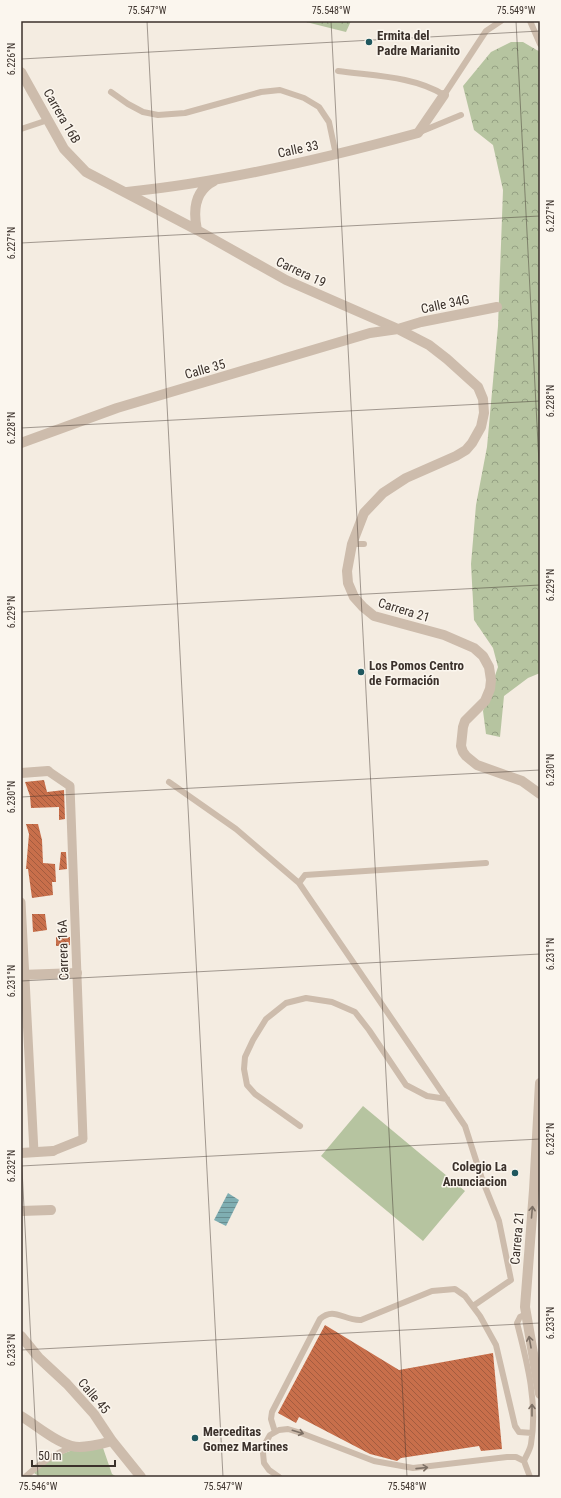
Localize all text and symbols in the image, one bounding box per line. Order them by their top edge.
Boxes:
text: 75.547°W [128,5,167,16]
text: 75.548°W [312,5,351,16]
text: 75.549°W [497,5,536,16]
place label: Ermita del Padre Marianito [377,28,460,58]
marker: Ermita del Padre Marianito [364,37,374,47]
text: 6.226°N [6,43,17,75]
street label: Carrera 16B [40,86,84,146]
street label: Calle 33 [276,137,320,161]
text: 6.227°N [545,200,556,232]
text: 6.227°N [6,227,17,259]
street label: Carrera 19 [274,254,328,290]
street label: Calle 34G [419,292,471,316]
street label: Calle 35 [183,356,227,382]
text: 6.228°N [545,385,556,417]
text: 6.228°N [6,412,17,444]
text: 6.229°N [545,569,556,601]
street label: Carrera 21 [376,595,432,625]
text: 6.229°N [6,596,17,628]
place label: Los Pomos Centro de Formación [369,658,464,688]
marker: Los Pomos Centro de Formación [356,667,366,677]
text: 6.230°N [545,754,556,786]
text: 6.230°N [6,781,17,813]
street label: Carrera 16A [54,919,72,981]
text: 6.231°N [545,938,556,970]
text: 6.231°N [6,965,17,997]
text: 6.232°N [545,1123,556,1155]
text: 6.232°N [6,1150,17,1182]
place label: Colegio La Anunciacion [443,1159,507,1189]
marker: Colegio La Anunciacion [510,1168,520,1178]
one-way arrow [529,1206,536,1219]
street label: Carrera 21 [507,1211,527,1265]
text: 6.233°N [545,1307,556,1339]
text: 6.233°N [6,1334,17,1366]
one-way arrow [526,1335,534,1348]
street label: Calle 45 [75,1375,113,1417]
one-way arrow [528,1404,536,1417]
place label: Merceditas Gomez Martines [203,1424,288,1454]
one-way arrow [292,1429,305,1436]
marker: Merceditas Gomez Martines [190,1433,200,1443]
scale bar [32,1442,115,1468]
text: 50 m [38,1449,62,1463]
one-way arrow [415,1464,428,1471]
text: 75.546°W [19,1481,58,1492]
text: 75.547°W [204,1481,243,1492]
text: 75.548°W [388,1481,427,1492]

